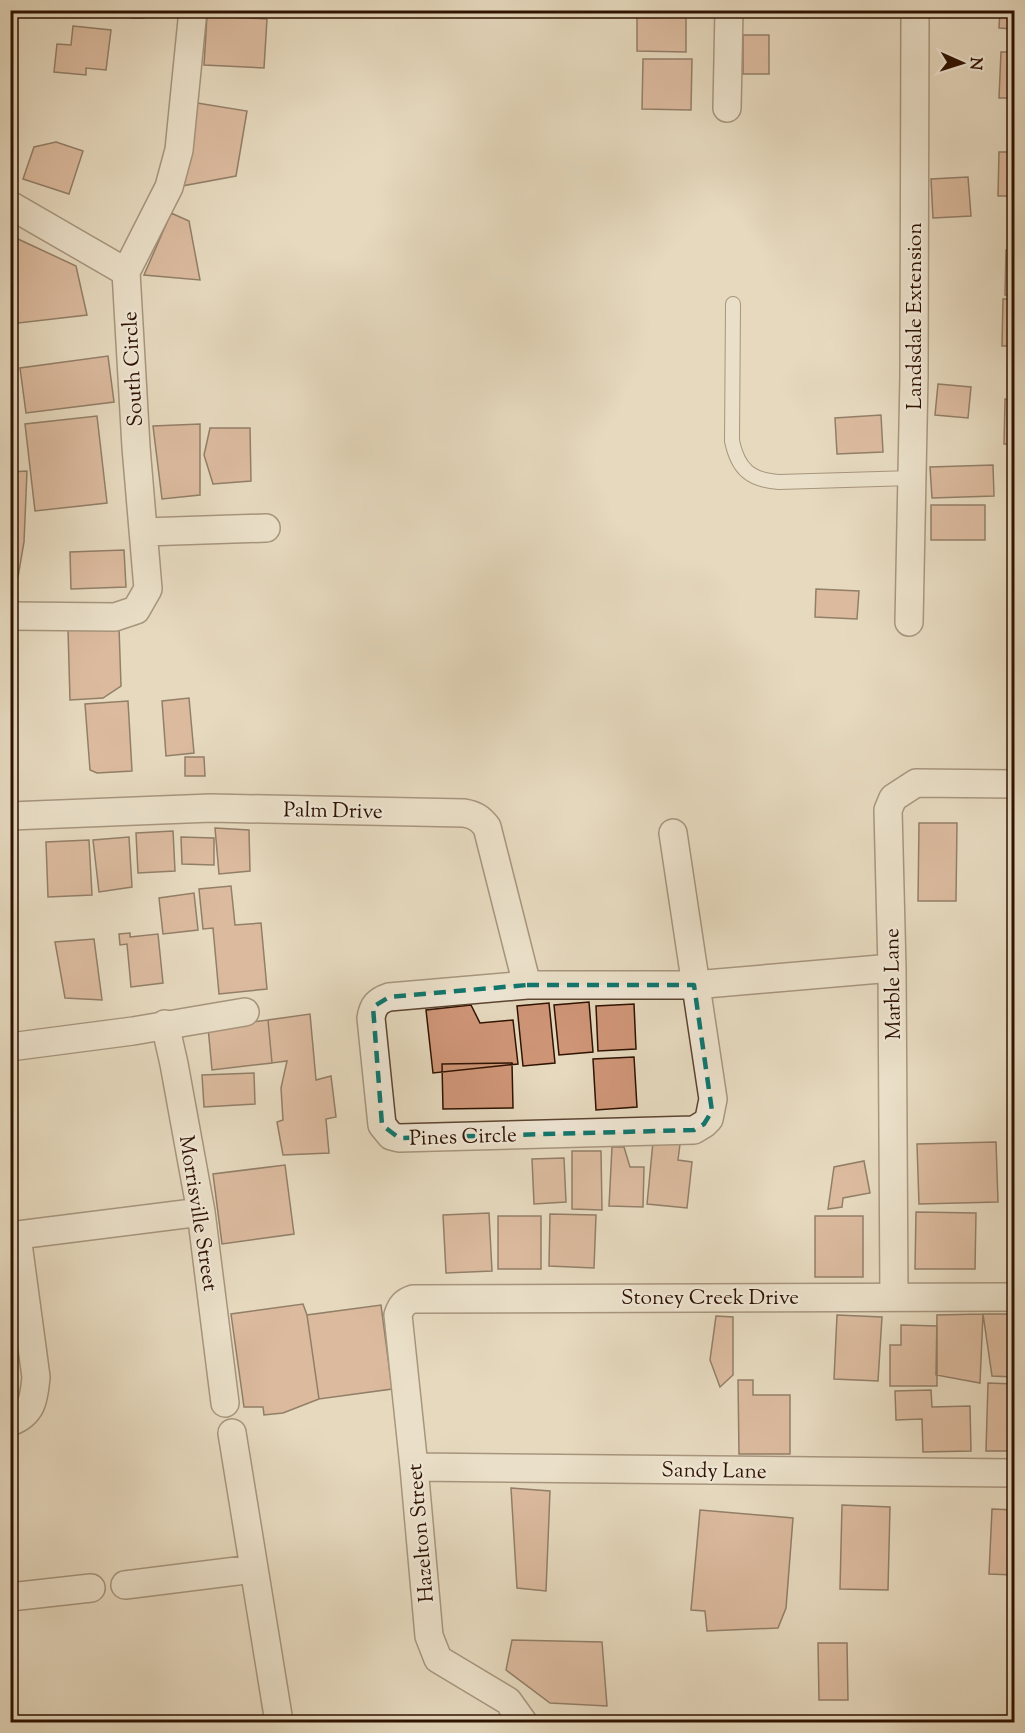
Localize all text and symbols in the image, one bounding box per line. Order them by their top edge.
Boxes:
north arrow [932,33,992,93]
text: N [963,57,986,71]
street label: Landsdale Extension [901,222,931,410]
street label: South Circle [116,311,152,427]
street label: Palm Drive [283,796,383,828]
street label: Marble Lane [878,928,910,1040]
street label: Pines Circle [409,1121,517,1155]
street label: Morrisville Street [170,1133,224,1293]
street label: Stoney Creek Drive [621,1284,799,1314]
street label: Sandy Lane [661,1456,767,1488]
street label: Hazelton Street [401,1462,443,1604]

